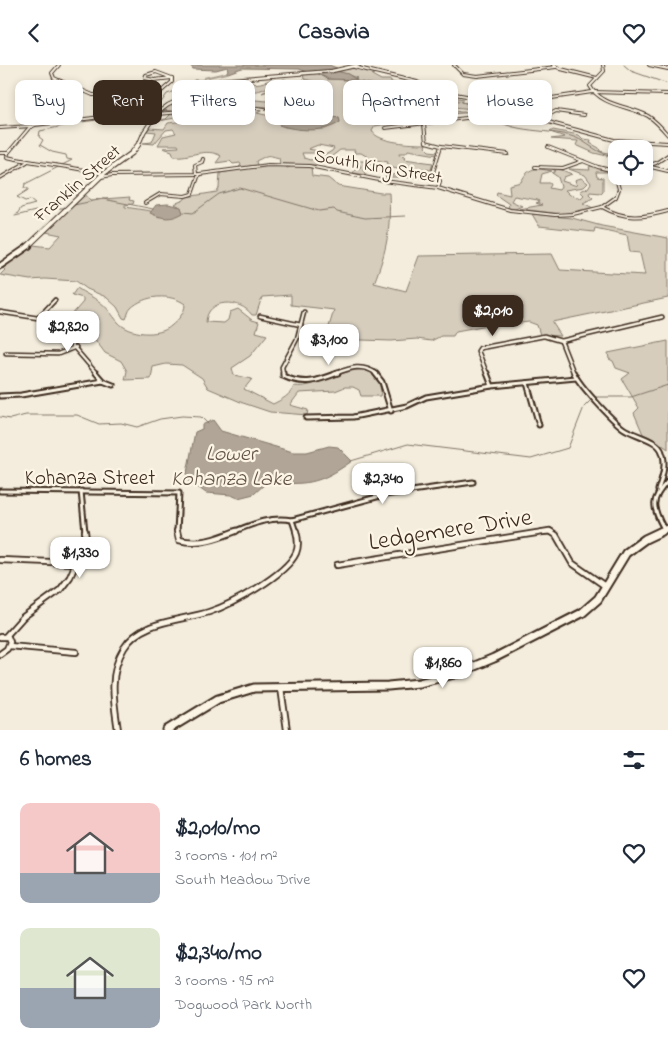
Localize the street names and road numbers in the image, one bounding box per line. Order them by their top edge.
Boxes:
street label: Franklin Street [29,140,127,230]
street label: South King Street [312,144,443,193]
street label: Kohanza Street [25,464,155,494]
street label: Ledgemere Drive [366,500,536,563]

